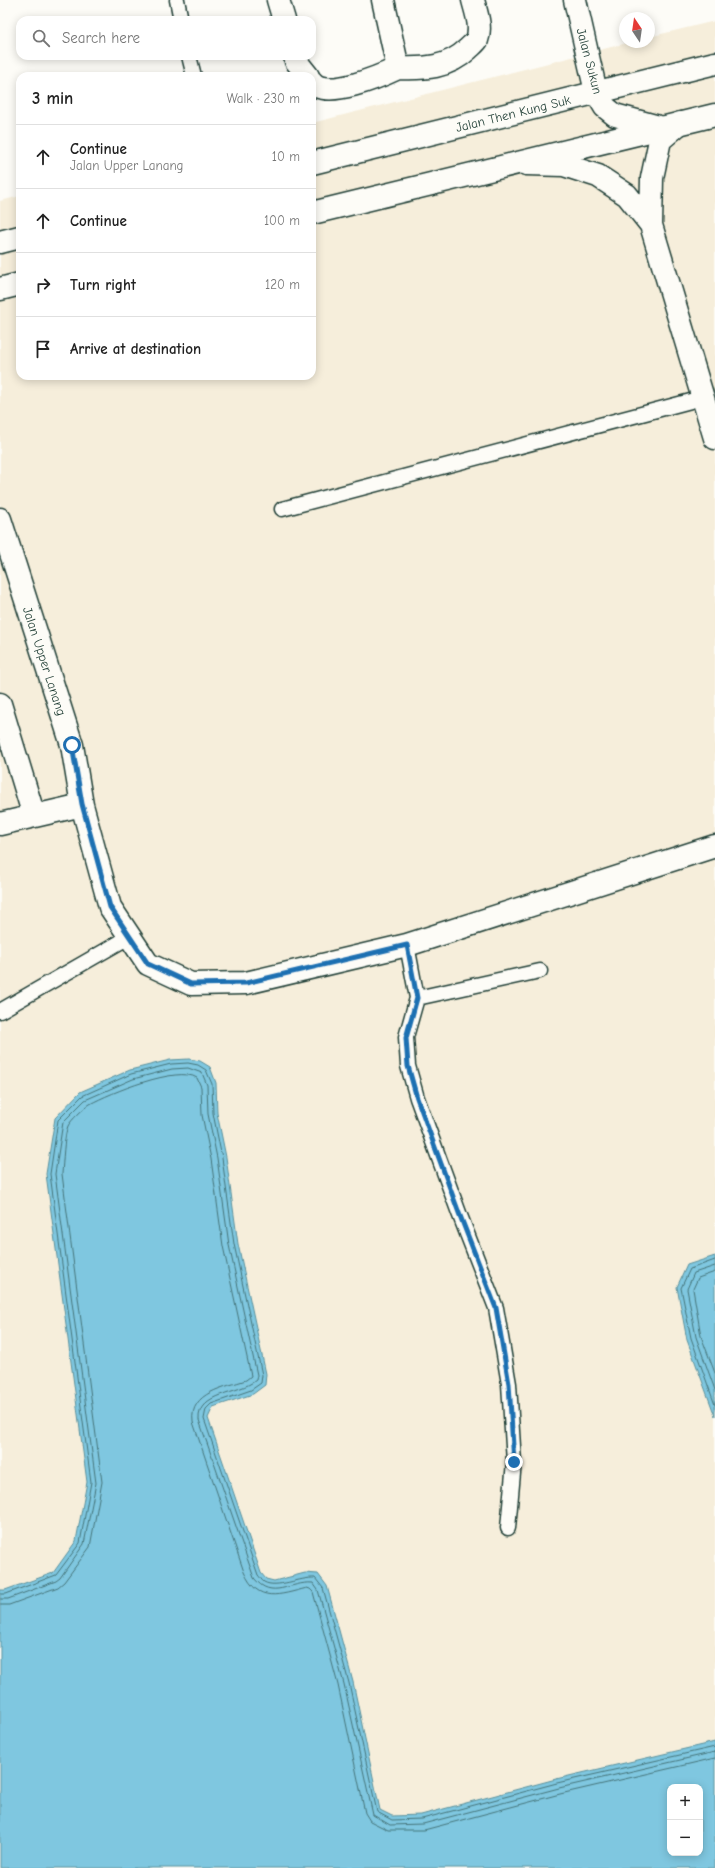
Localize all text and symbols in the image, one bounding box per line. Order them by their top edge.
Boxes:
north arrow [619,12,655,48]
search box [16,16,316,60]
street label: Jalan Sukun [574,26,606,96]
icon: search [30,27,52,49]
text: Search here [62,29,140,47]
text: 3 min [32,89,73,108]
text: Walk · 230 m [226,91,300,106]
street label: Jalan Then Kung Suk [454,92,573,135]
text: Continue [70,140,127,158]
icon: ahead [32,146,54,168]
text: 10 m [272,149,300,164]
text: Jalan Upper Lanang [70,158,184,173]
icon: ahead [32,210,54,232]
text: Continue [70,212,127,230]
text: 100 m [264,213,300,228]
icon: right [32,274,54,296]
text: Turn right [70,276,136,294]
text: 120 m [265,277,300,292]
icon: arrive [32,338,54,360]
text: Arrive at destination [70,340,201,358]
street label: Jalan Upper Lanang [20,605,69,717]
route start [63,736,81,754]
route end [505,1453,523,1471]
map controls [667,1784,703,1856]
button: + [667,1784,703,1820]
button: − [667,1820,703,1856]

